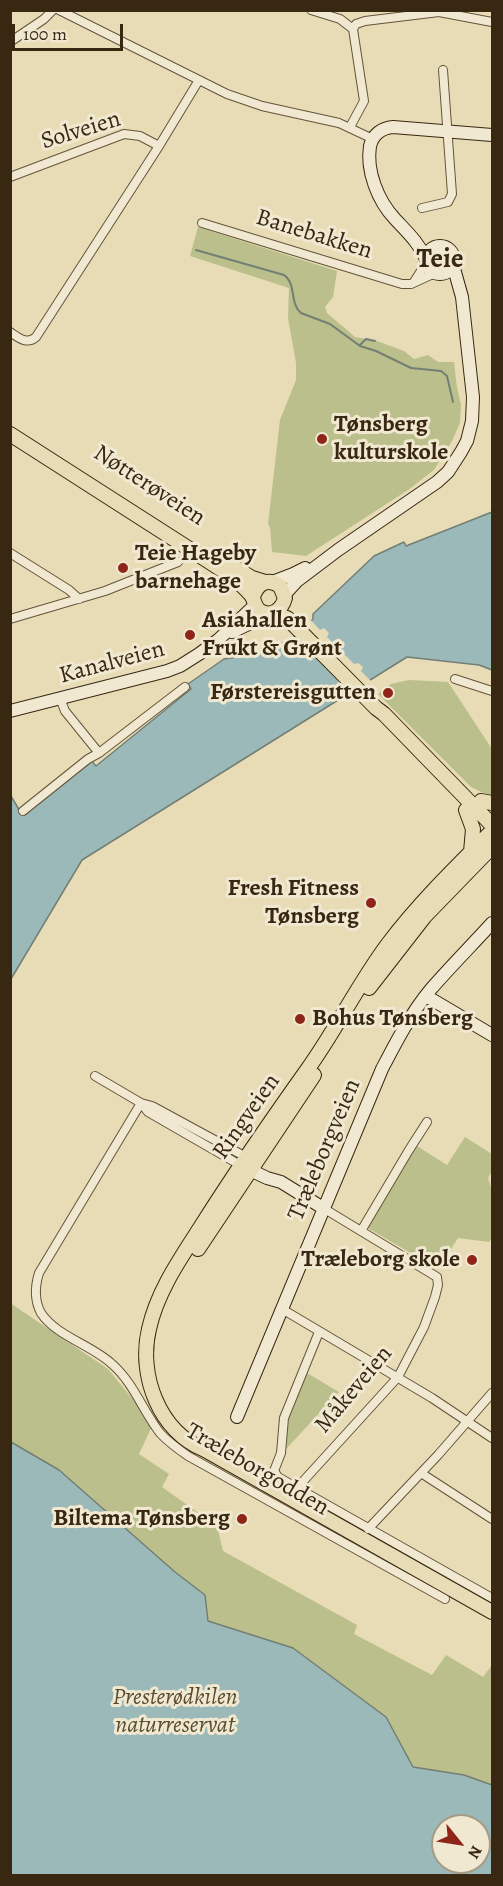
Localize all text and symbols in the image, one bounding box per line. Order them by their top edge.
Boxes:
scale bar [15,12,126,50]
text: 100 m [23,22,67,46]
street label: Solveien [38,105,124,157]
street label: Banebakken [252,204,376,266]
district label: Teie [417,244,463,276]
place label: Tønsberg kulturskole [334,411,448,467]
marker: Tønsberg kulturskole [315,432,329,446]
street label: Nøtterøveien [88,439,210,533]
place label: Teie Hageby barnehage [135,540,256,596]
marker: Teie Hageby barnehage [116,561,130,575]
place label: Asiahallen Frukt & Grønt [202,607,342,663]
marker: Asiahallen Frukt & Grønt [183,628,197,642]
street label: Kanalveien [56,635,168,691]
place label: Førstereisgutten [210,679,376,707]
marker: Førstereisgutten [381,686,395,700]
place label: Fresh Fitness Tønsberg [228,875,359,931]
marker: Fresh Fitness Tønsberg [364,896,378,910]
place label: Bohus Tønsberg [312,1005,473,1033]
marker: Bohus Tønsberg [293,1012,307,1026]
street label: Ringveien [207,1069,287,1165]
street label: Træleborgveien [282,1075,368,1225]
place label: Træleborg skole [301,1246,460,1274]
marker: Træleborg skole [465,1253,479,1267]
street label: Måkeveien [309,1340,399,1440]
street label: Træleborgodden [180,1417,334,1523]
place label: Biltema Tønsberg [53,1505,230,1533]
marker: Biltema Tønsberg [235,1512,249,1526]
park label: Presterødkilen naturreservat [113,1684,237,1740]
north arrow [431,1814,491,1874]
text: N [462,1841,487,1863]

